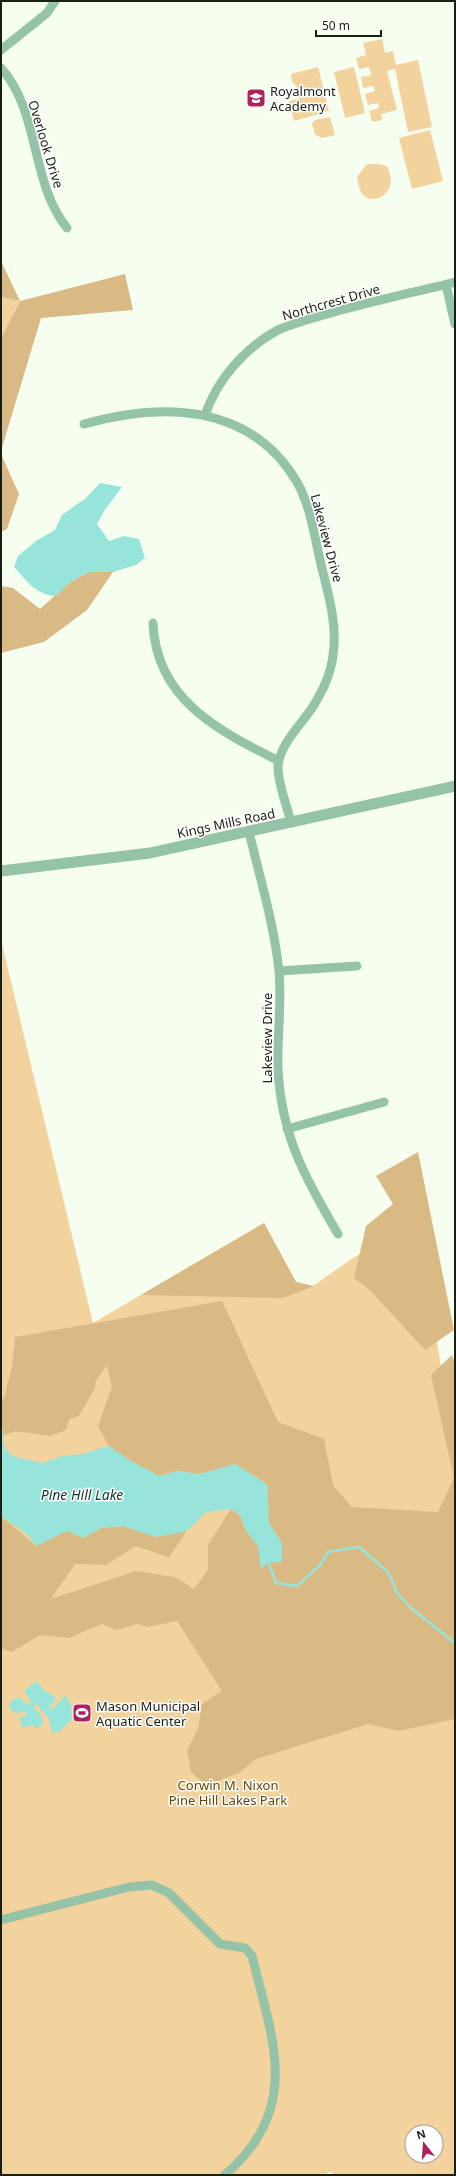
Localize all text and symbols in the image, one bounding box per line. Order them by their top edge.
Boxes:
scale bar [316,12,381,38]
text: 50 m [322,17,350,34]
place label: Royalmont Academy [270,82,336,115]
school or university icon: Royalmont Academy [245,87,267,109]
street label: Overlook Drive [24,98,68,190]
street label: Northcrest Drive [280,279,382,325]
street label: Lakeview Drive [307,492,347,584]
street label: Kings Mills Road [175,804,277,842]
street label: Lakeview Drive [258,993,276,1083]
water label: Pine Hill Lake [41,1485,123,1504]
place label: Mason Municipal Aquatic Center [96,1697,200,1730]
sports icon: Mason Municipal Aquatic Center [71,1702,93,1724]
park label: Corwin M. Nixon Pine Hill Lakes Park [169,1776,287,1809]
north arrow [404,2124,444,2164]
text: N [414,2125,427,2142]

